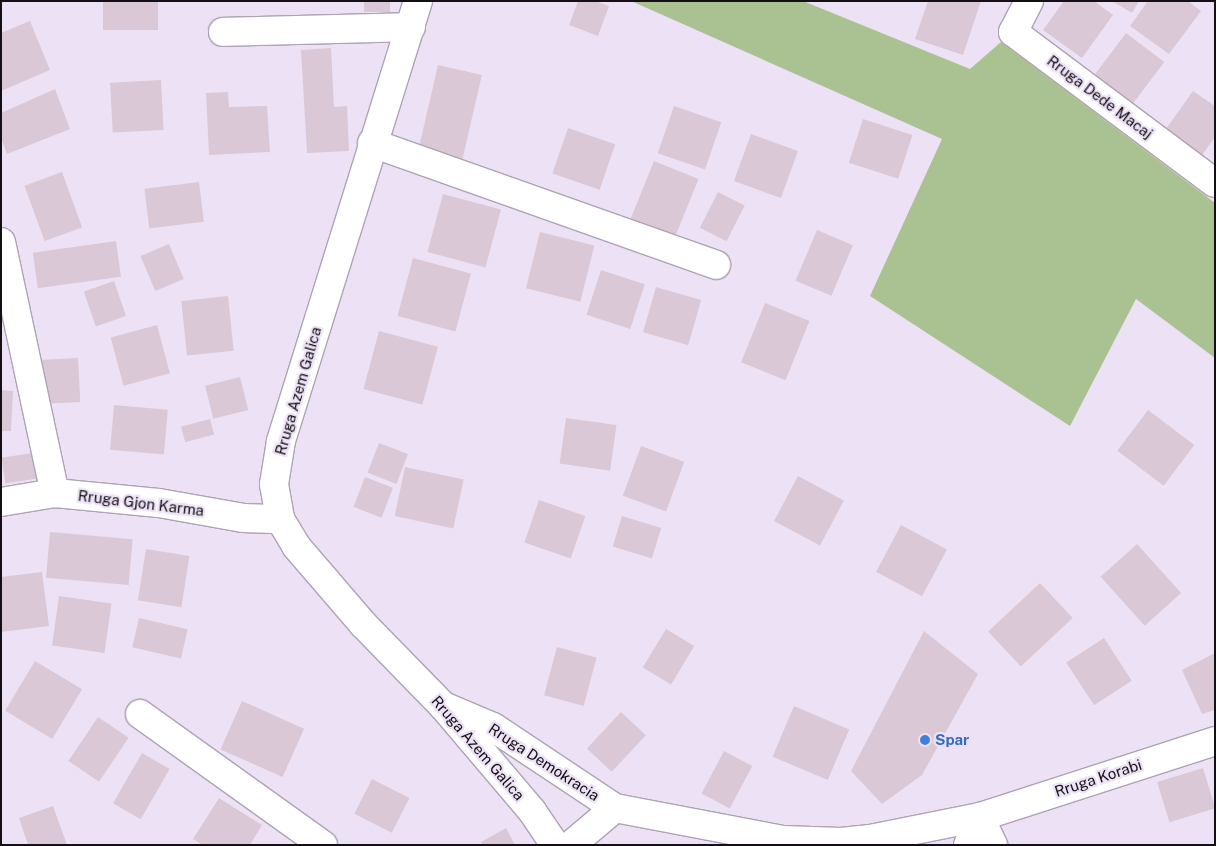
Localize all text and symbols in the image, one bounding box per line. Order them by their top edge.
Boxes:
street label: Rruga Dede Macaj [1044,51,1156,143]
street label: Rruga Azem Galica [271,325,325,457]
street label: Rruga Gjon Karma [77,486,205,520]
street label: Rruga Azem Galica [428,692,528,804]
street label: Rruga Demokracia [485,719,603,805]
place label: Spar [935,731,969,749]
marker: Spar [919,734,931,746]
street label: Rruga Korabi [1052,755,1144,801]

